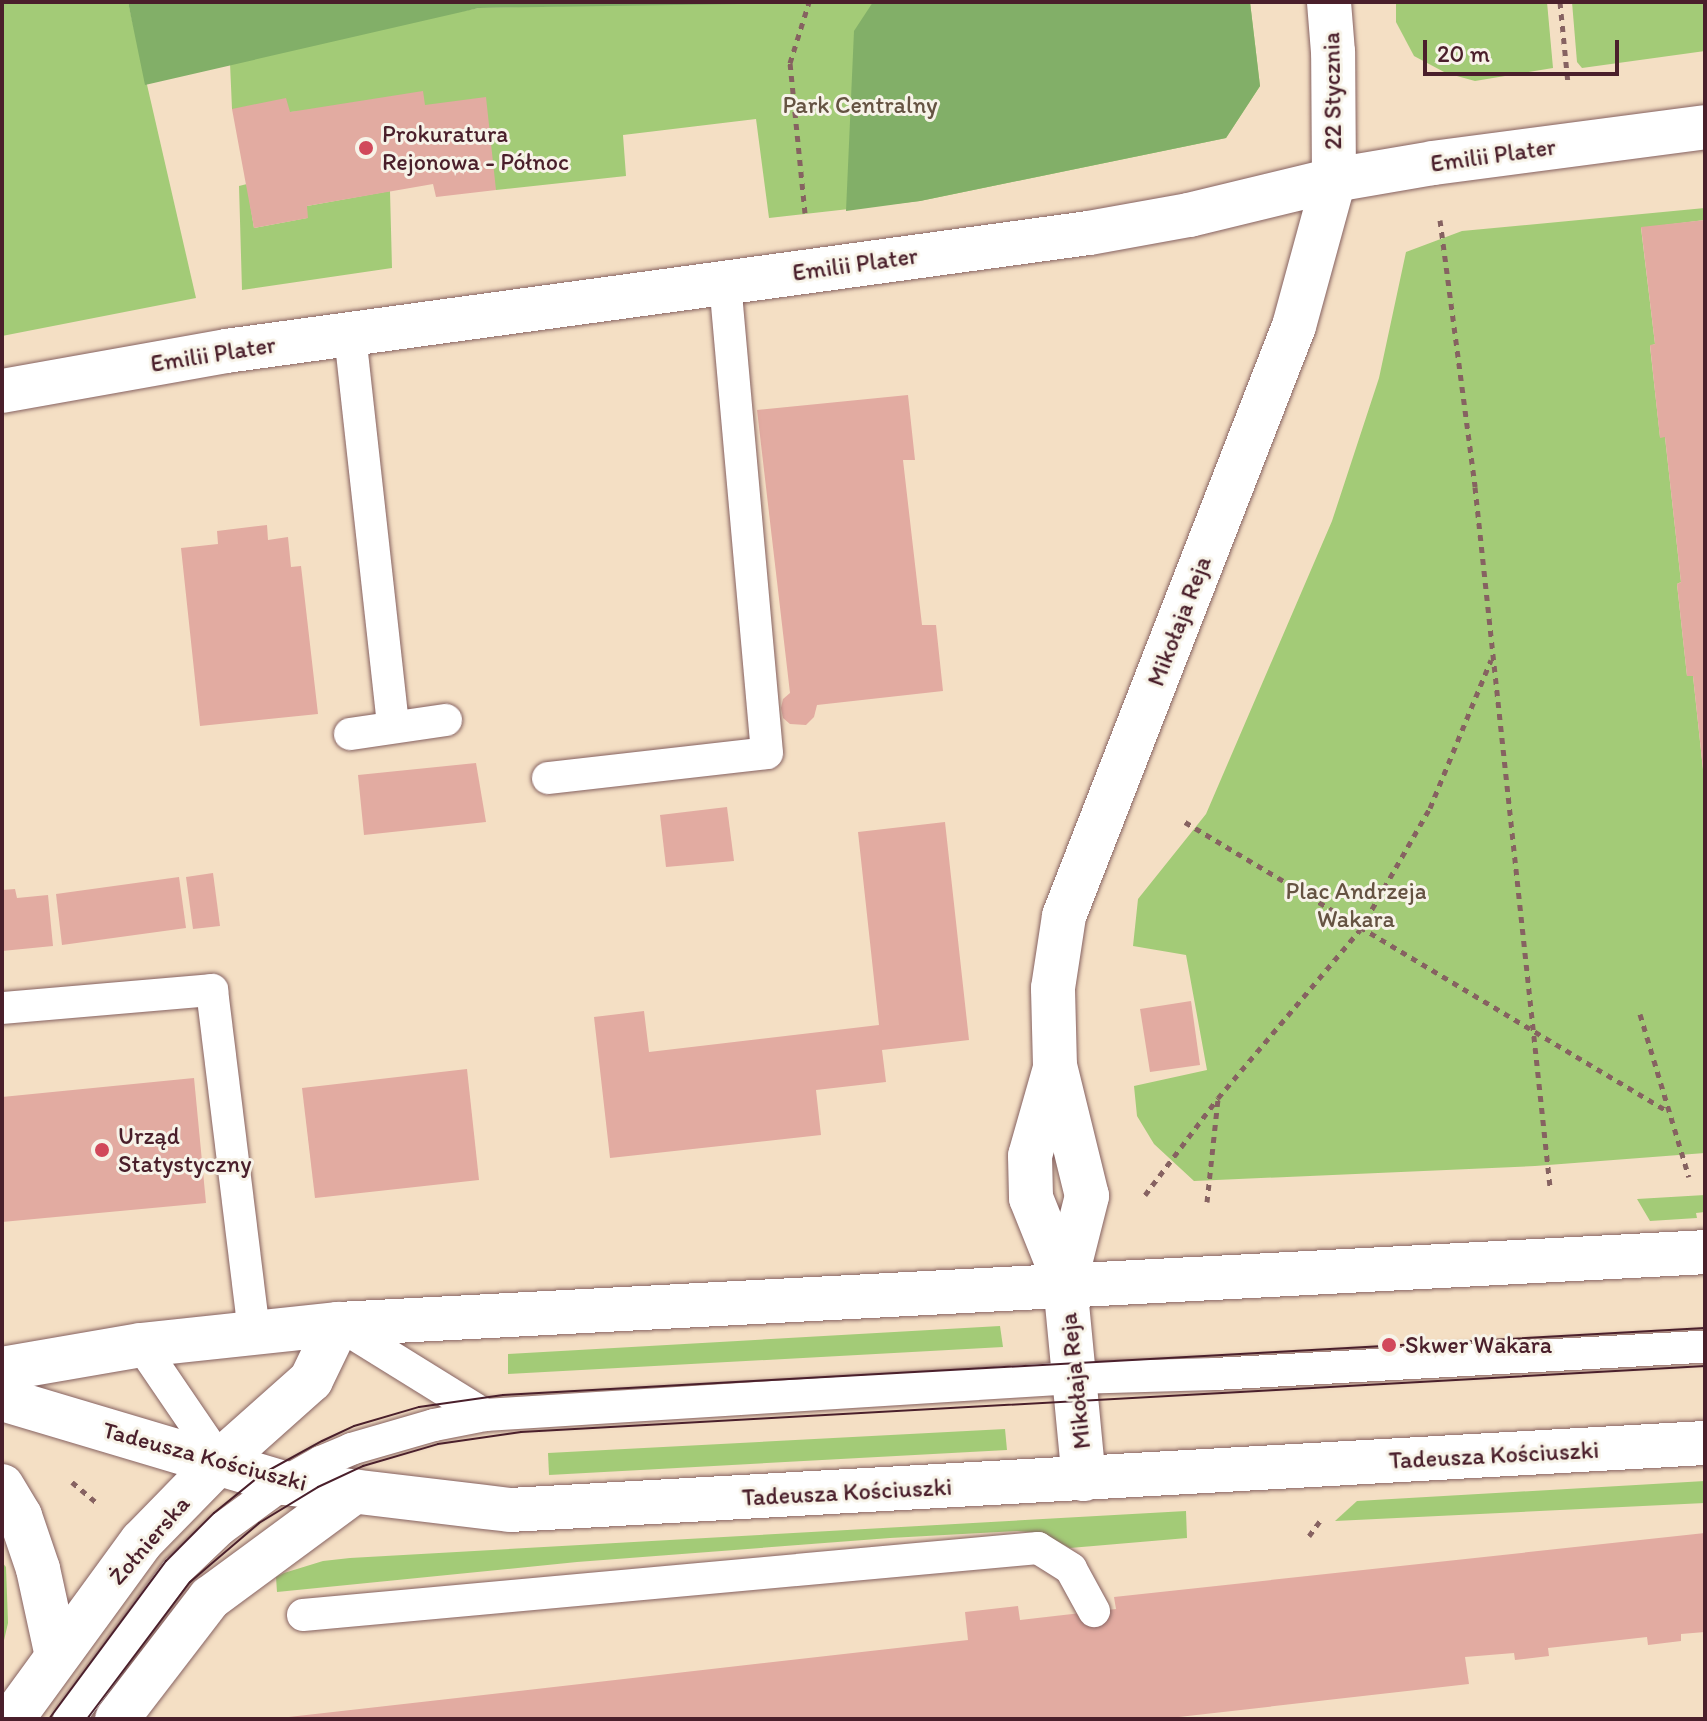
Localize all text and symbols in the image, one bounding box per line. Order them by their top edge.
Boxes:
scale bar [1427,24,1623,74]
street label: 22 Stycznia [1317,32,1347,150]
text: 20 m [1437,39,1490,68]
park label: Park Centralny [783,91,937,119]
place label: Prokuratura Rejonowa - Północ [382,120,569,176]
street label: Emilii Plater [1428,132,1558,178]
marker: Prokuratura Rejonowa - Północ [357,139,375,157]
street label: Emilii Plater [790,241,920,287]
street label: Emilii Plater [148,330,278,378]
street label: Mikołaja Reja [1141,552,1217,690]
park label: Plac Andrzeja Wakara [1286,877,1426,933]
place label: Urząd Statystyczny [118,1122,251,1178]
marker: Urząd Statystyczny [93,1141,111,1159]
street label: Mikołaja Reja [1054,1312,1096,1450]
place label: Skwer Wakara [1405,1331,1551,1359]
marker: Skwer Wakara [1380,1336,1398,1354]
street label: Tadeusza Kościuszki [100,1415,310,1497]
street label: Tadeusza Kościuszki [1388,1435,1600,1475]
street label: Tadeusza Kościuszki [741,1472,953,1512]
street label: Żołnierska [102,1489,196,1591]

